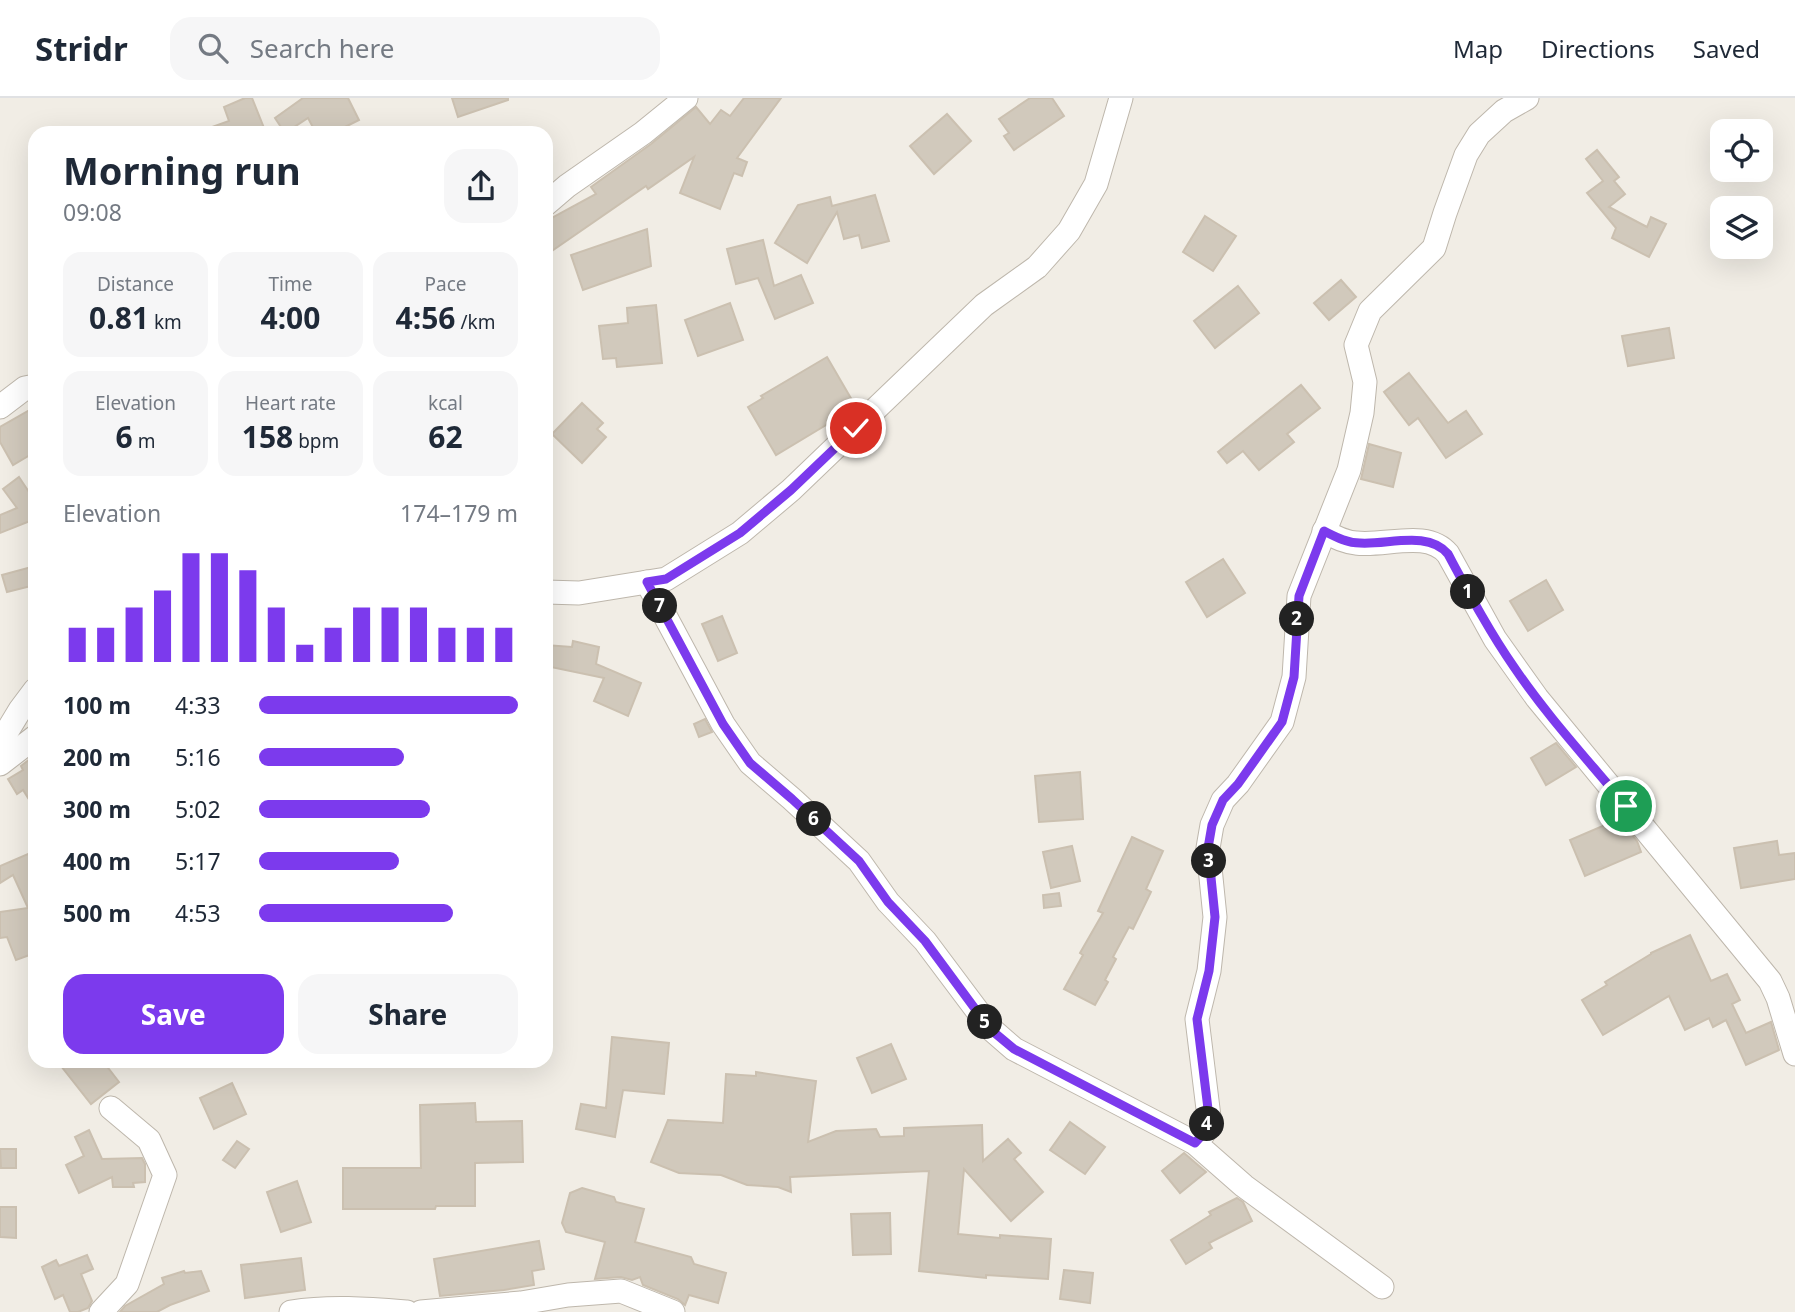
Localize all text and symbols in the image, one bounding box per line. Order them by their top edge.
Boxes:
search box [170,17,660,80]
text: Stridr [35,26,128,71]
icon: search [194,29,232,67]
text: Search here [250,30,394,66]
text: Map [1453,32,1503,65]
text: Directions [1541,32,1655,65]
text: Saved [1693,32,1760,65]
map controls [1710,119,1773,259]
button: locate [1710,119,1773,182]
text: Morning run [63,144,301,196]
button: share [444,149,518,223]
text: 09:08 [63,196,122,228]
button: layers [1710,196,1773,259]
text: Distance [97,271,174,297]
text: Time [269,271,312,297]
text: Pace [425,271,467,297]
text: 0.81 [89,297,149,338]
text: 4:00 [261,297,320,338]
text: 4:56 [396,297,456,338]
text: km [149,309,182,335]
text: /km [456,309,495,335]
text: Elevation [95,390,176,416]
text: Heart rate [245,390,336,416]
text: kcal [428,390,463,416]
pin [826,398,886,458]
icon: check [837,409,875,447]
text: 6 [116,416,133,457]
text: 158 [242,416,293,457]
text: 62 [428,416,463,457]
text: m [133,428,155,454]
text: bpm [293,428,339,454]
text: Elevation [63,497,161,529]
text: 174–179 m [400,497,518,529]
pin: 1 [1450,574,1486,610]
text: 1 [1462,578,1473,604]
pin: 7 [642,588,678,624]
text: 7 [654,592,665,618]
pin: 2 [1280,602,1314,636]
text: 2 [1291,605,1302,631]
text: 100 m [63,689,131,721]
text: 4:33 [175,689,221,721]
text: 200 m [63,741,131,773]
text: 5:16 [175,741,221,773]
pin [1596,776,1656,836]
icon: arrive [1607,787,1645,825]
text: 300 m [63,793,131,825]
text: 5:02 [175,793,221,825]
pin: 6 [796,802,832,836]
text: 6 [808,805,819,831]
pin: 3 [1192,844,1226,878]
text: 400 m [63,845,131,877]
text: 5:17 [175,845,221,877]
text: 3 [1203,847,1214,873]
text: 500 m [63,897,131,929]
text: 4:53 [175,897,221,929]
button: Save [63,974,284,1054]
button: Share [298,974,518,1054]
pin: 5 [968,1004,1002,1040]
text: 5 [979,1008,990,1034]
pin: 4 [1190,1107,1224,1142]
text: 4 [1201,1110,1212,1136]

